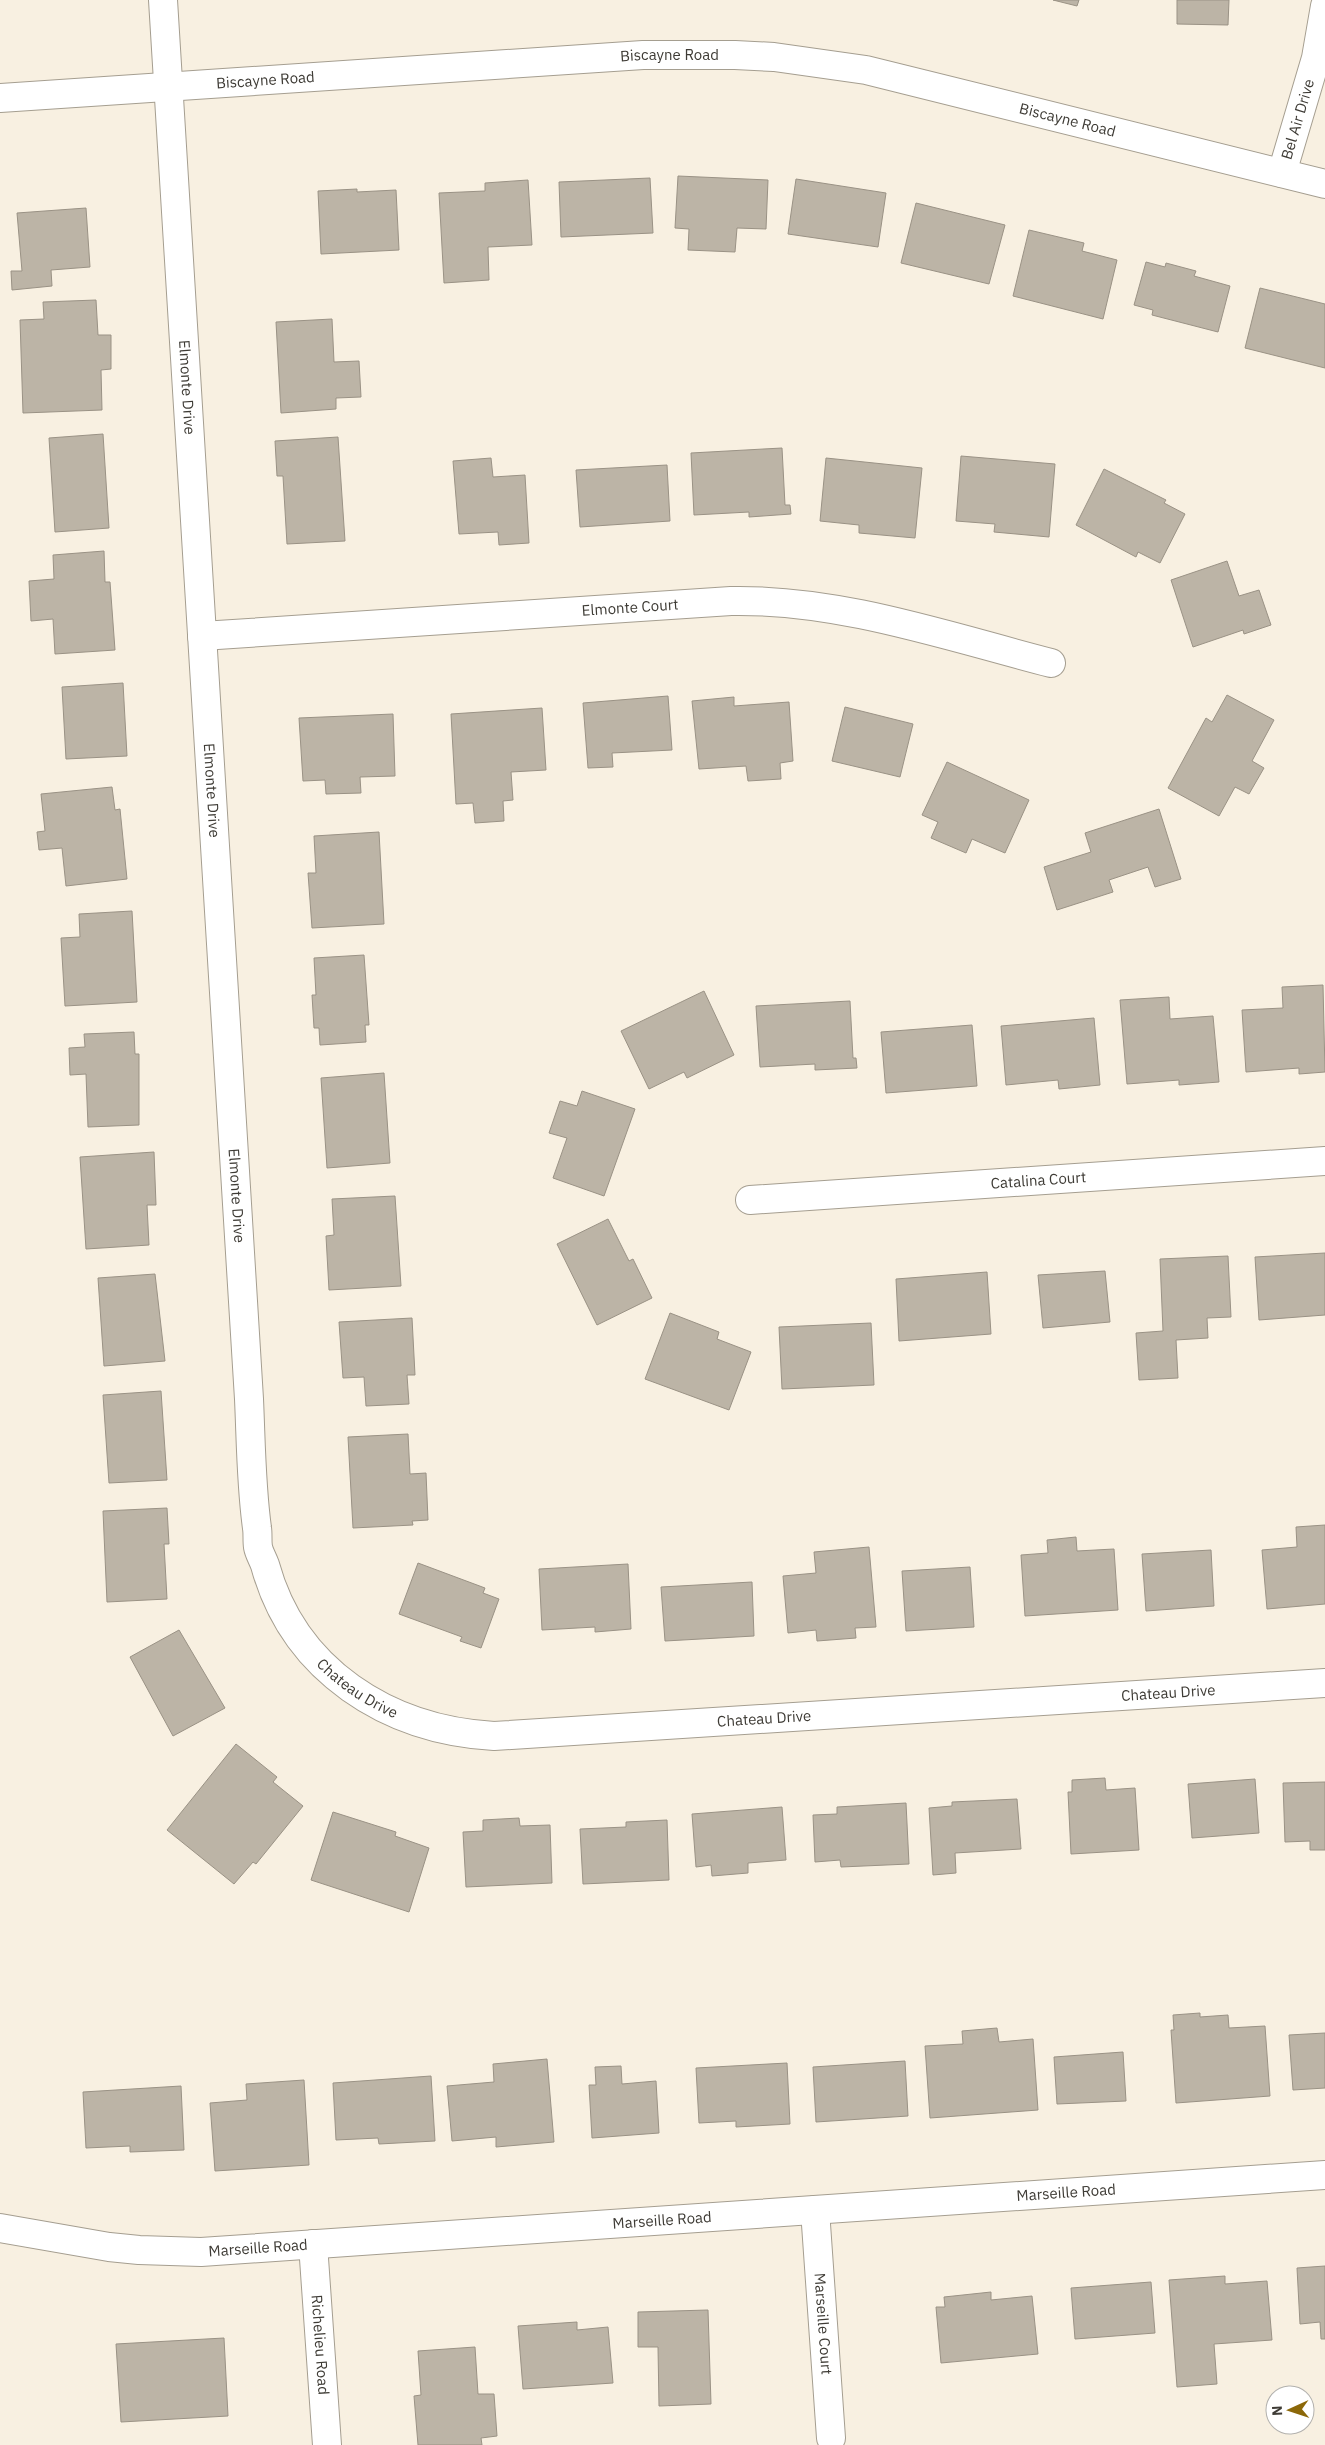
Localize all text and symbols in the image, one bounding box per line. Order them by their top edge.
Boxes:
street label: Biscayne Road [620,45,719,66]
street label: Biscayne Road [215,67,315,93]
street label: Bel Air Drive [1277,77,1318,162]
street label: Biscayne Road [1017,98,1118,141]
street label: Elmonte Drive [175,339,200,435]
street label: Elmonte Court [581,594,679,620]
street label: Elmonte Drive [200,743,224,838]
street label: Elmonte Drive [225,1148,249,1244]
street label: Catalina Court [990,1167,1087,1193]
street label: Chateau Drive [313,1654,401,1722]
street label: Chateau Drive [1121,1680,1216,1705]
street label: Chateau Drive [716,1706,812,1731]
street label: Marseille Road [1016,2179,1116,2205]
street label: Marseille Road [612,2207,712,2233]
street label: Marseille Road [208,2235,308,2260]
street label: Marseille Court [810,2272,837,2375]
street label: Richelieu Road [308,2294,333,2395]
north arrow [1265,2385,1315,2435]
text: N [1268,2405,1286,2416]

